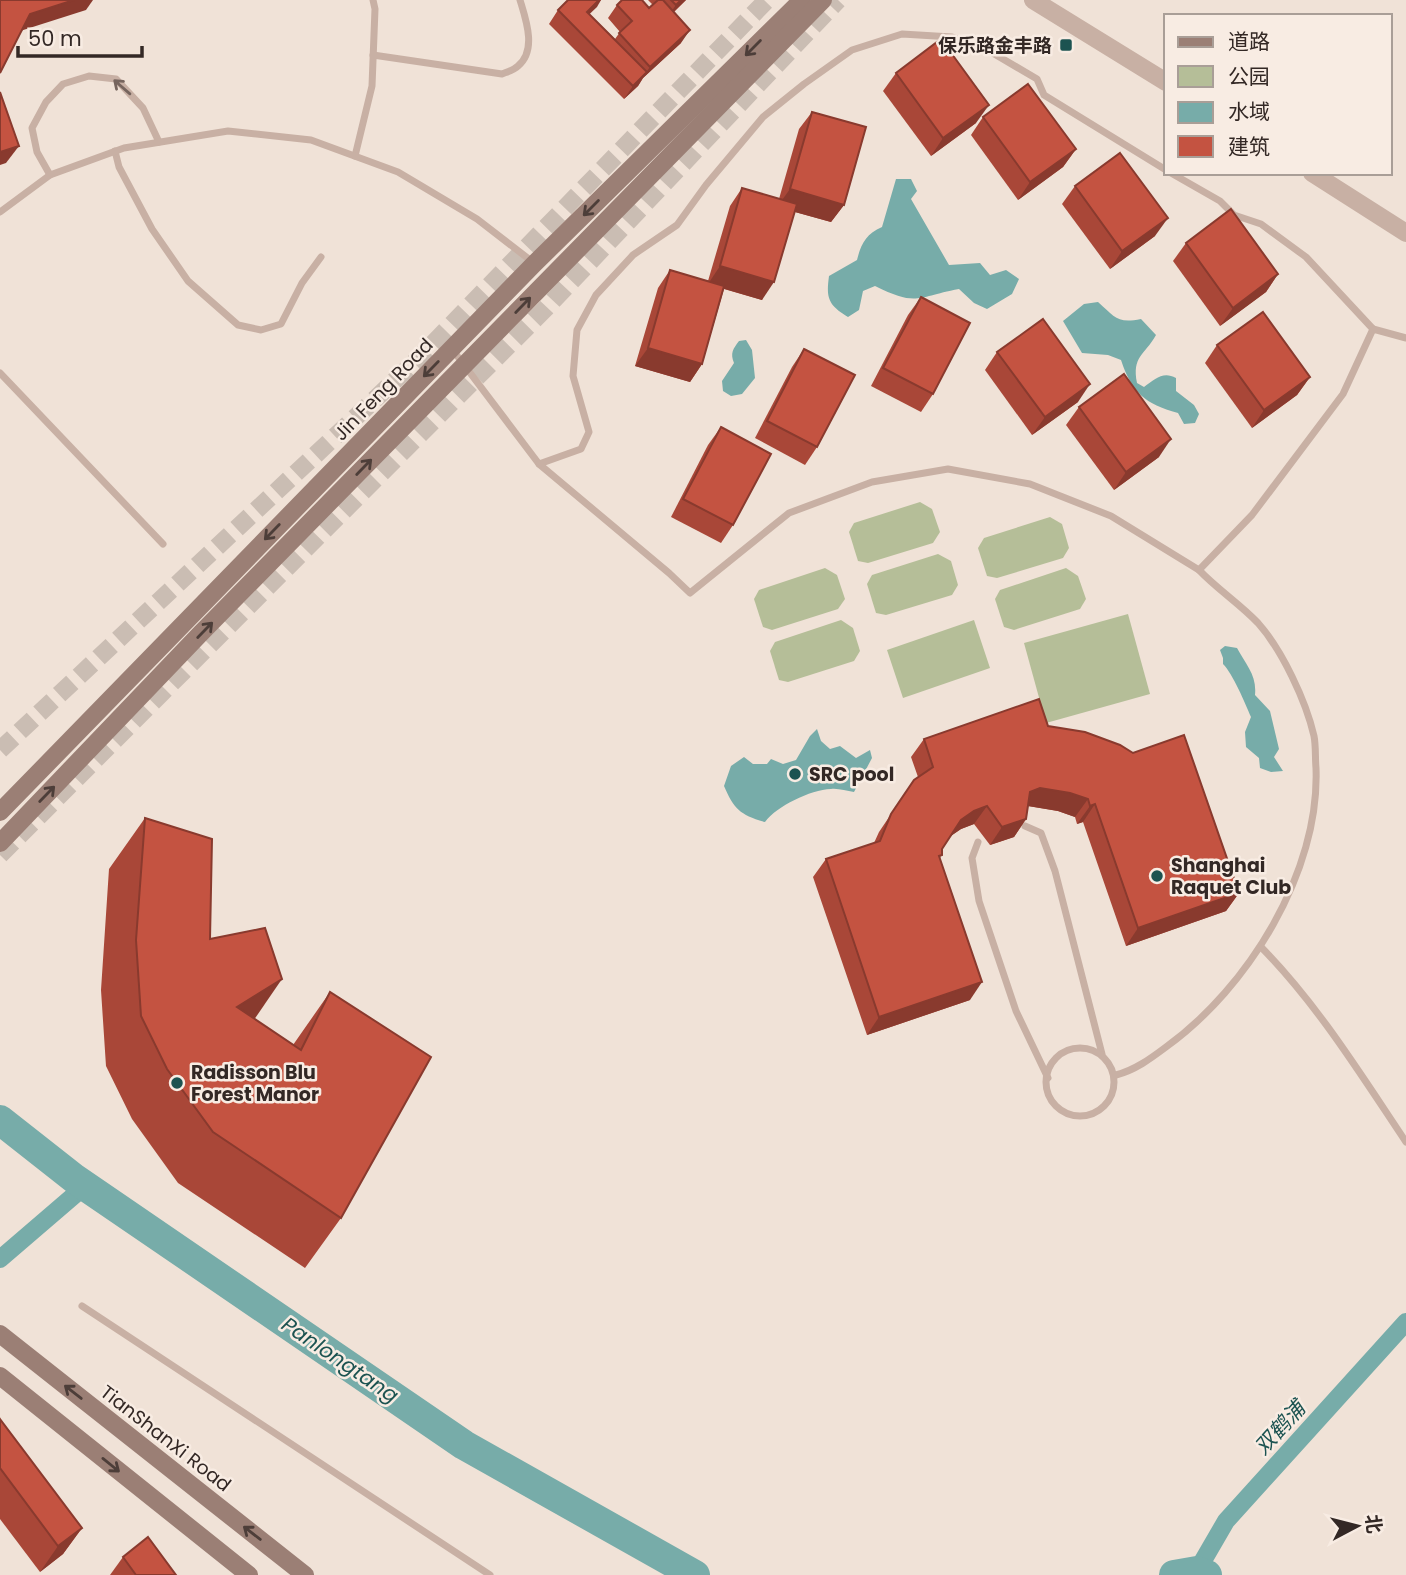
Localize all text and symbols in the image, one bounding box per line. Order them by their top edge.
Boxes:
scale bar [18,14,142,58]
legend [1164,14,1392,175]
text: 50 m [28,24,82,53]
text: 道路 [1228,27,1270,56]
place label: 保乐路金丰路 [938,32,1052,59]
marker: 保乐路金丰路 [1058,37,1074,53]
one-way arrow [745,39,762,56]
text: 公园 [1228,62,1270,91]
one-way arrow [113,79,131,96]
text: 水域 [1228,97,1270,126]
text: 建筑 [1228,132,1270,161]
one-way arrow [583,199,600,216]
one-way arrow [515,297,532,314]
street label: Jin Feng Road [328,332,439,446]
one-way arrow [423,360,440,377]
one-way arrow [355,459,372,476]
one-way arrow [264,523,281,540]
one-way arrow [196,622,213,639]
place label: SRC pool [809,761,894,788]
marker: SRC pool [787,766,803,782]
one-way arrow [39,786,56,803]
place label: Shanghai Raquet Club [1171,852,1291,901]
marker: Shanghai Raquet Club [1149,868,1165,884]
place label: Radisson Blu Forest Manor [191,1059,319,1108]
marker: Radisson Blu Forest Manor [169,1075,185,1091]
water label: Panlongtang [276,1310,405,1409]
street label: TianShanXi Road [95,1379,237,1498]
one-way arrow [65,1384,83,1400]
water label: 双鹤浦 [1248,1392,1313,1461]
one-way arrow [101,1457,119,1472]
north arrow [1322,1491,1392,1561]
text: 北 [1359,1513,1388,1535]
one-way arrow [243,1525,261,1540]

